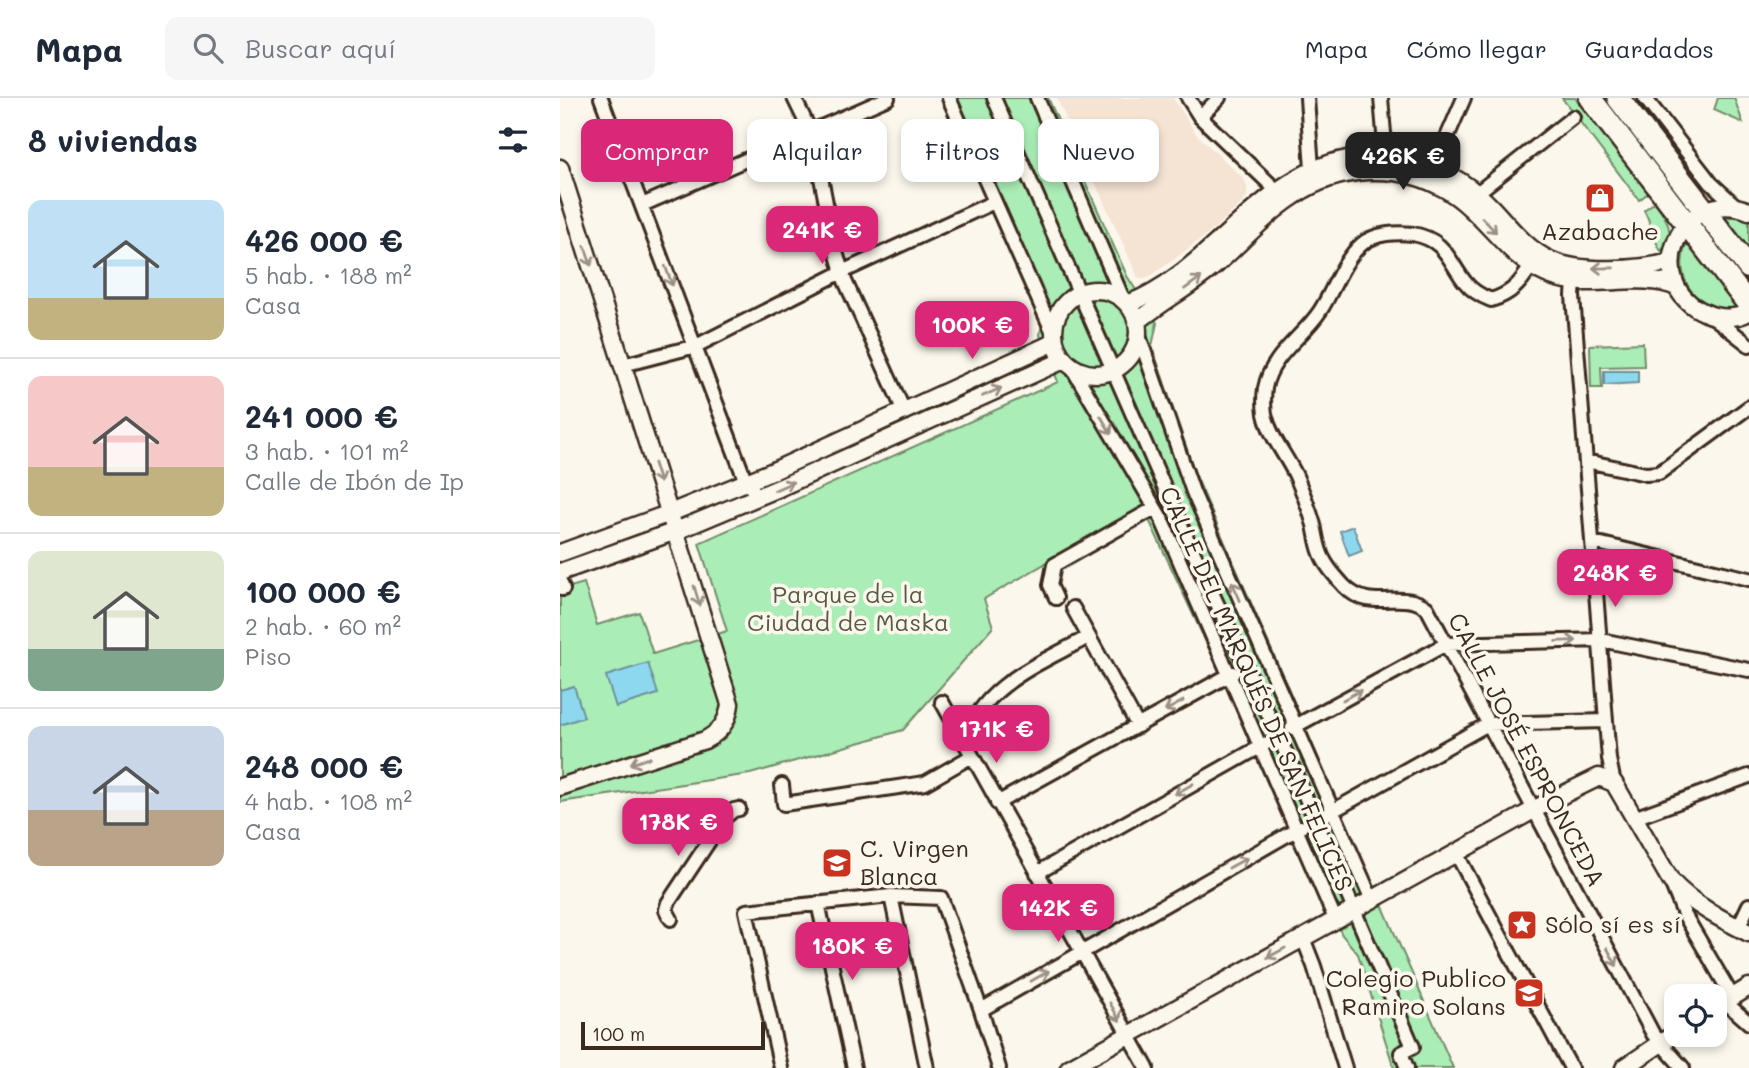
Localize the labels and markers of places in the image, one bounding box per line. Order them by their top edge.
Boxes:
pin: 426K € [1346,132,1460,192]
shop icon: Azabache [1583,181,1617,215]
pin: 241K € [765,206,879,266]
place label: Azabache [1541,215,1659,246]
pin: 100K € [915,302,1029,361]
pin: 248K € [1558,550,1672,609]
pin: 171K € [939,706,1053,765]
pin: 178K € [621,798,735,858]
place label: C. Virgen Blanca [860,832,969,891]
school or university icon: C. Virgen Blanca [820,846,854,880]
pin: 142K € [1001,884,1115,944]
place icon: Sólo sí es sí [1505,908,1539,942]
place label: Sólo sí es sí [1545,908,1681,939]
pin: 180K € [795,922,909,982]
place label: Colegio Publico Ramiro Solans [1326,962,1506,1021]
school or university icon: Colegio Publico Ramiro Solans [1512,976,1546,1010]

